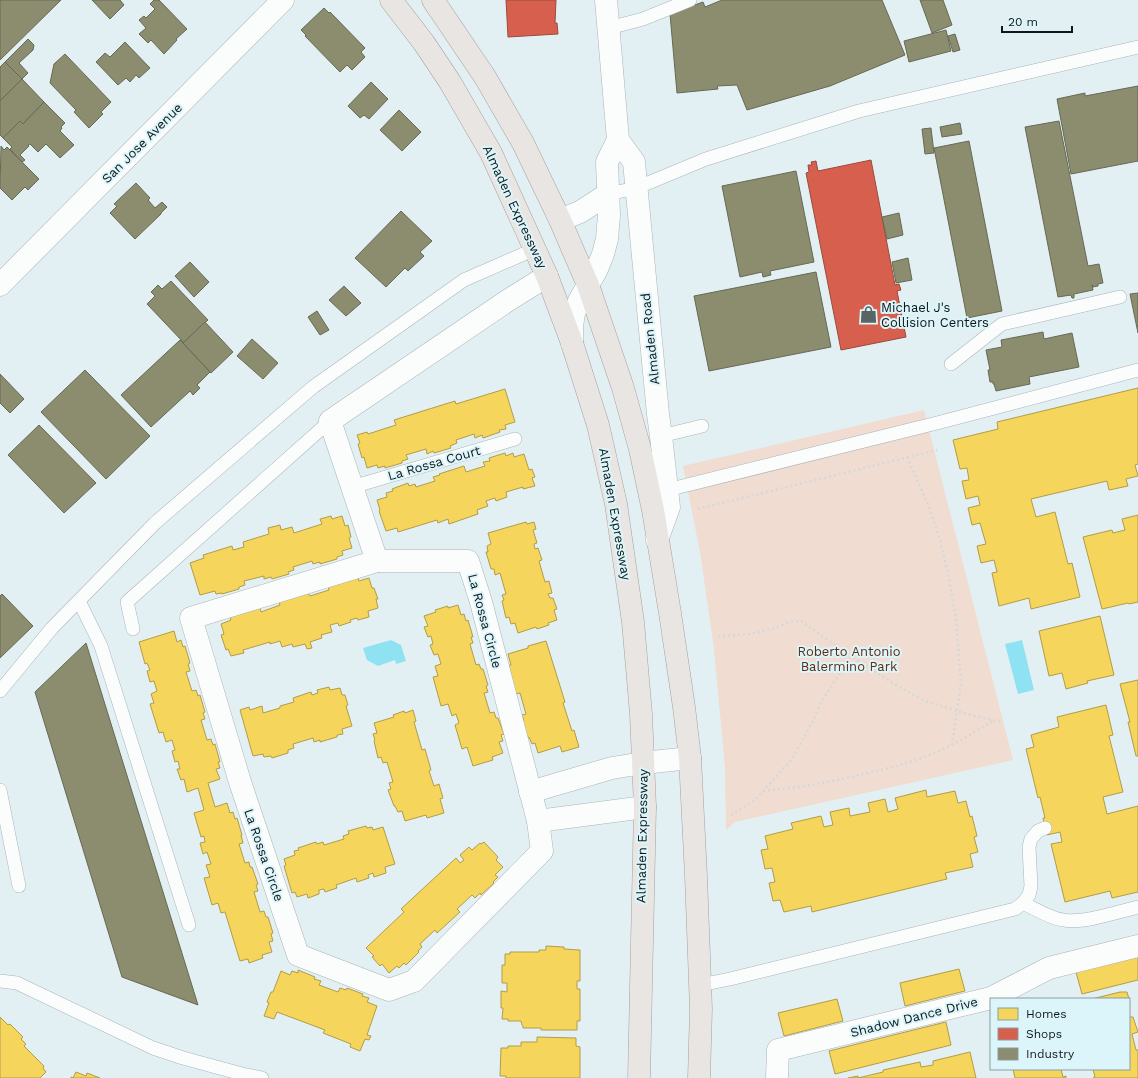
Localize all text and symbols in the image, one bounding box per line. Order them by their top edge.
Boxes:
scale bar [1002,8,1072,34]
text: 20 m [1008,15,1038,29]
street label: San Jose Avenue [99,100,185,186]
street label: Almaden Expressway [480,143,550,271]
street label: Almaden Road [638,292,662,386]
place label: Michael J's Collision Centers [881,300,989,330]
shop icon: Michael J's Collision Centers [858,304,878,324]
street label: La Rossa Court [386,442,483,483]
street label: Almaden Expressway [596,447,634,582]
street label: La Rossa Circle [465,572,505,670]
park label: Roberto Antonio Balermino Park [797,644,901,674]
street label: Almaden Expressway [633,769,651,903]
street label: La Rossa Circle [241,807,287,903]
street label: Shadow Dance Drive [849,994,979,1040]
legend [990,998,1130,1070]
text: Homes [1026,1007,1067,1021]
text: Shops [1026,1027,1062,1041]
text: Industry [1026,1047,1075,1061]

